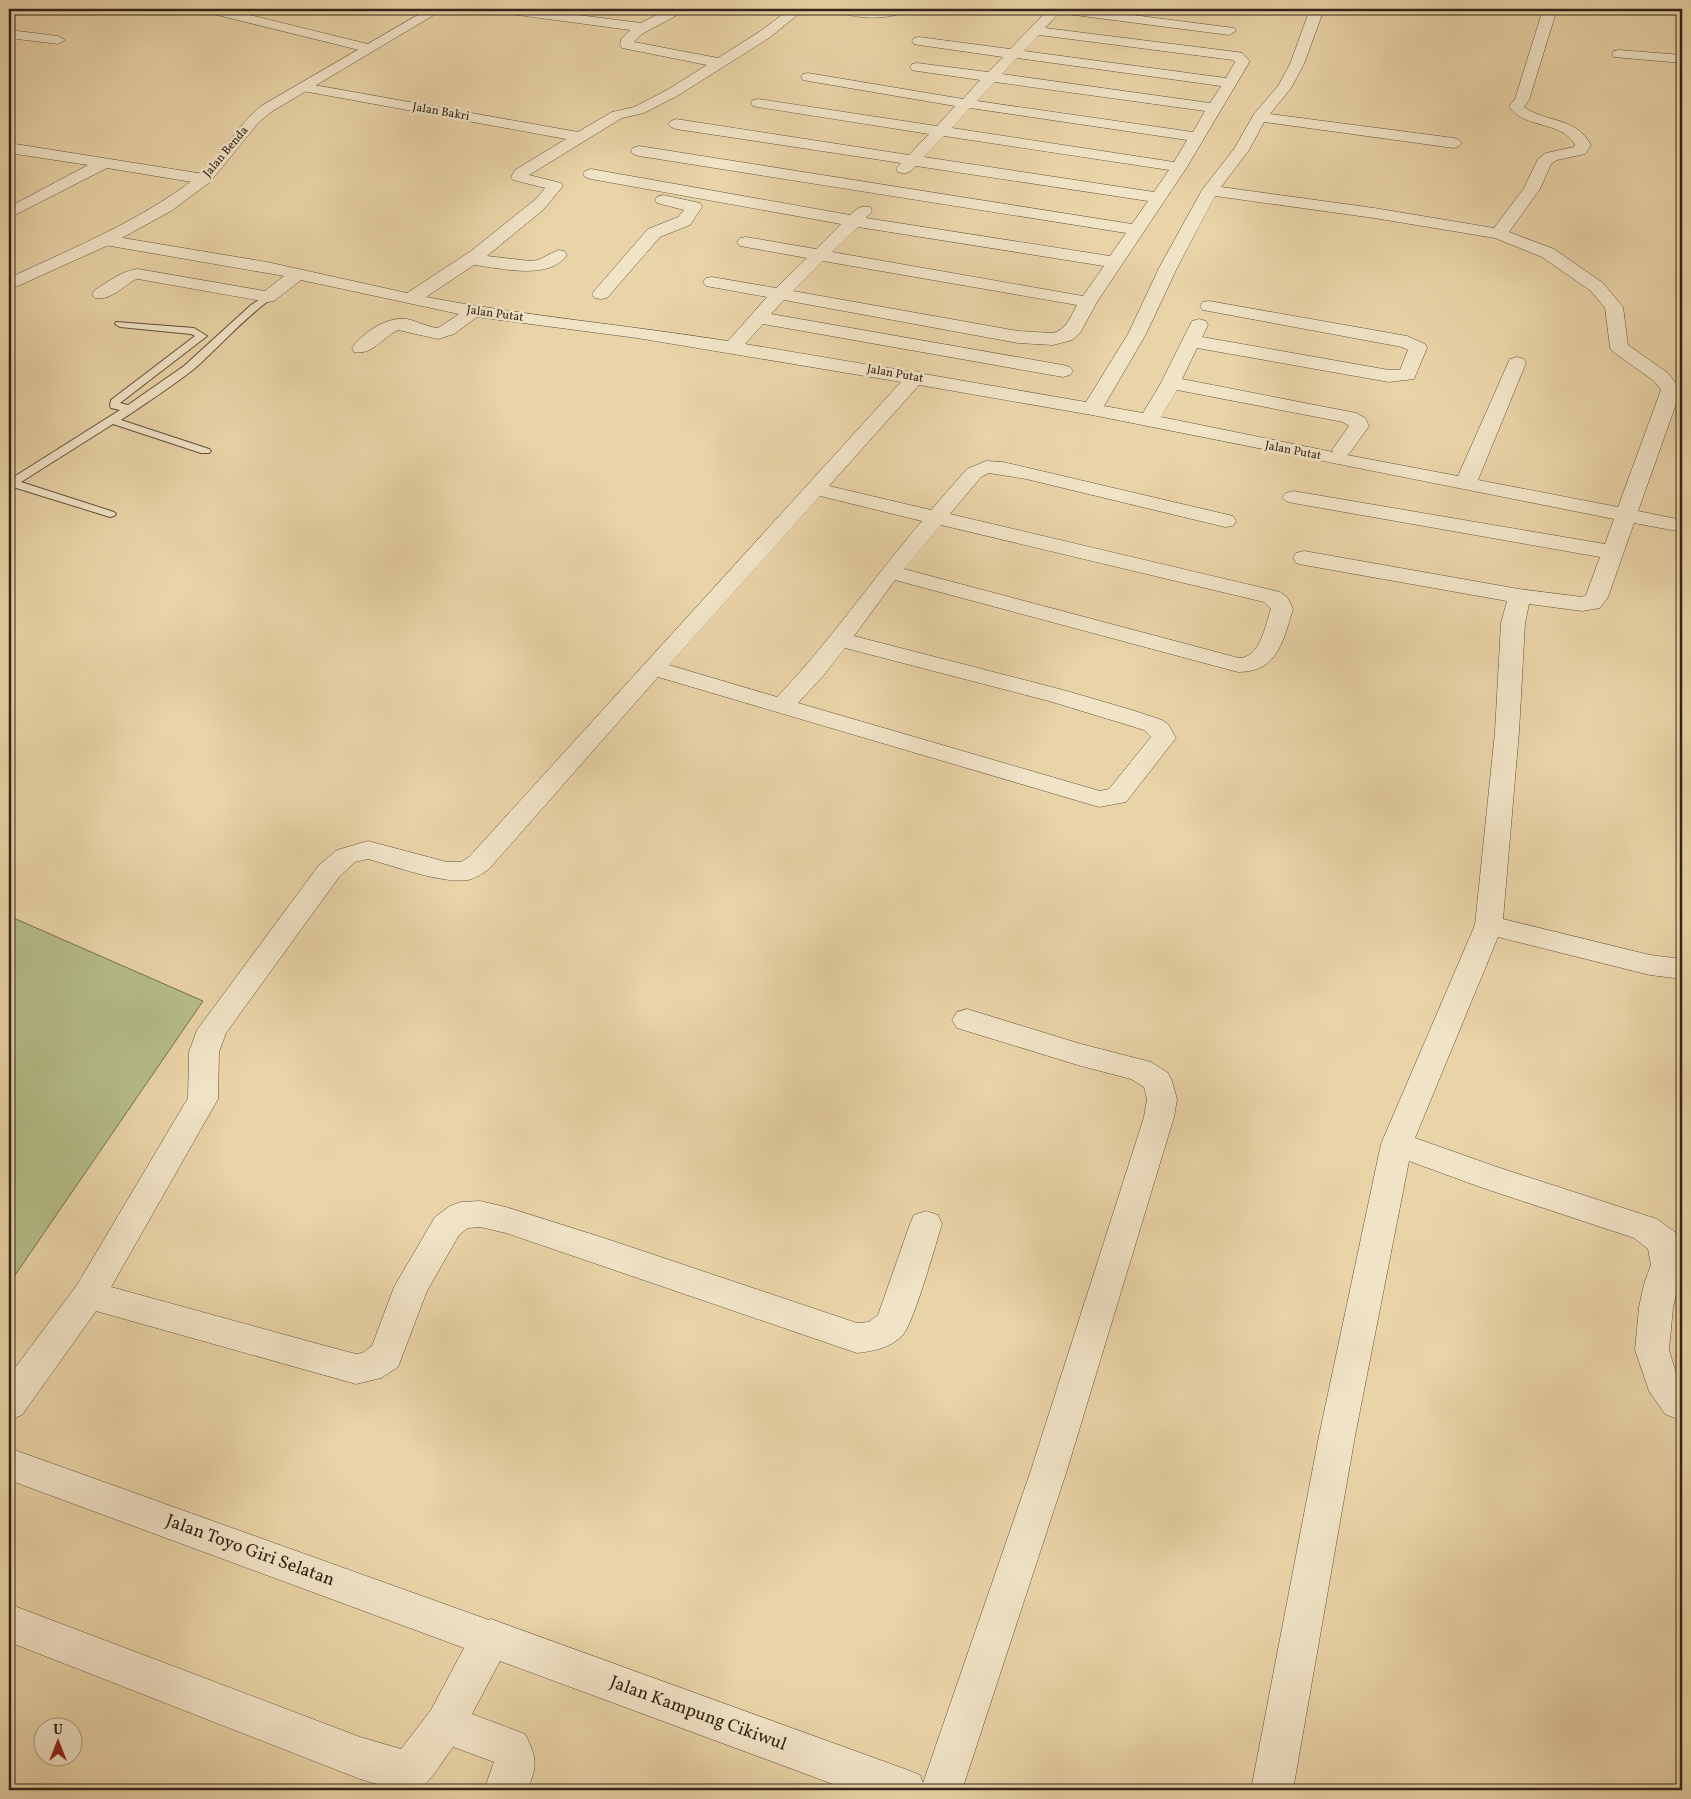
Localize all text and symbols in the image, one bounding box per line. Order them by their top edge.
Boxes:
street label: Jalan Bakri [411,99,471,125]
street label: Jalan Benda [200,123,252,181]
street label: Jalan Putat [466,302,524,326]
street label: Jalan Putat [866,361,924,387]
street label: Jalan Putat [1263,438,1323,464]
street label: Jalan Toyo Giri Selatan [162,1509,338,1593]
street label: Jalan Kampung Cikiwul [606,1670,790,1758]
north arrow [32,1716,82,1766]
text: U [53,1721,63,1740]

